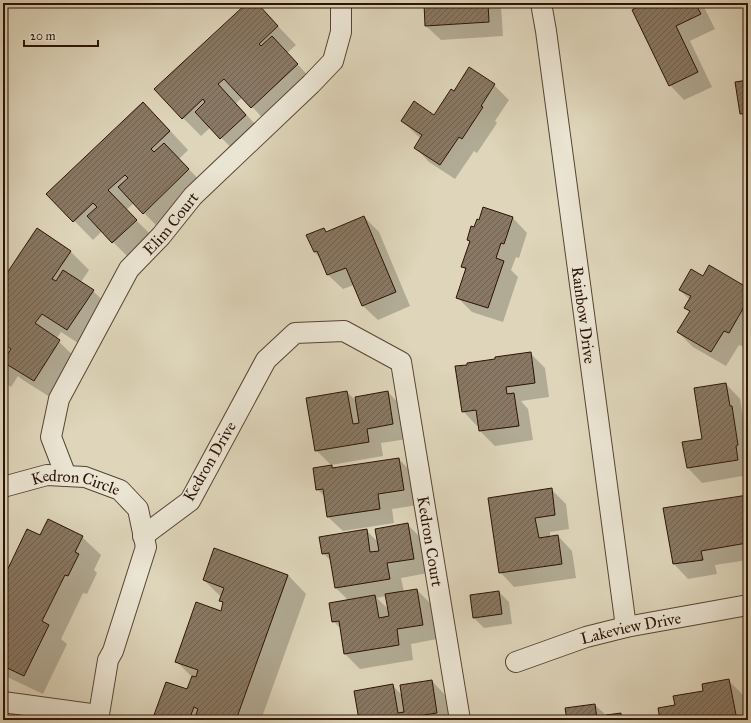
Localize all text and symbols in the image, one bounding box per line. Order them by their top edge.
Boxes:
scale bar [24,22,98,48]
text: 20 m [30,29,56,43]
street label: Elim Court [139,188,203,259]
street label: Rainbow Drive [568,265,600,365]
street label: Kedron Drive [179,418,240,505]
street label: Kedron Circle [29,466,123,499]
street label: Kedron Court [413,495,447,588]
street label: Lakeview Drive [579,608,683,648]

